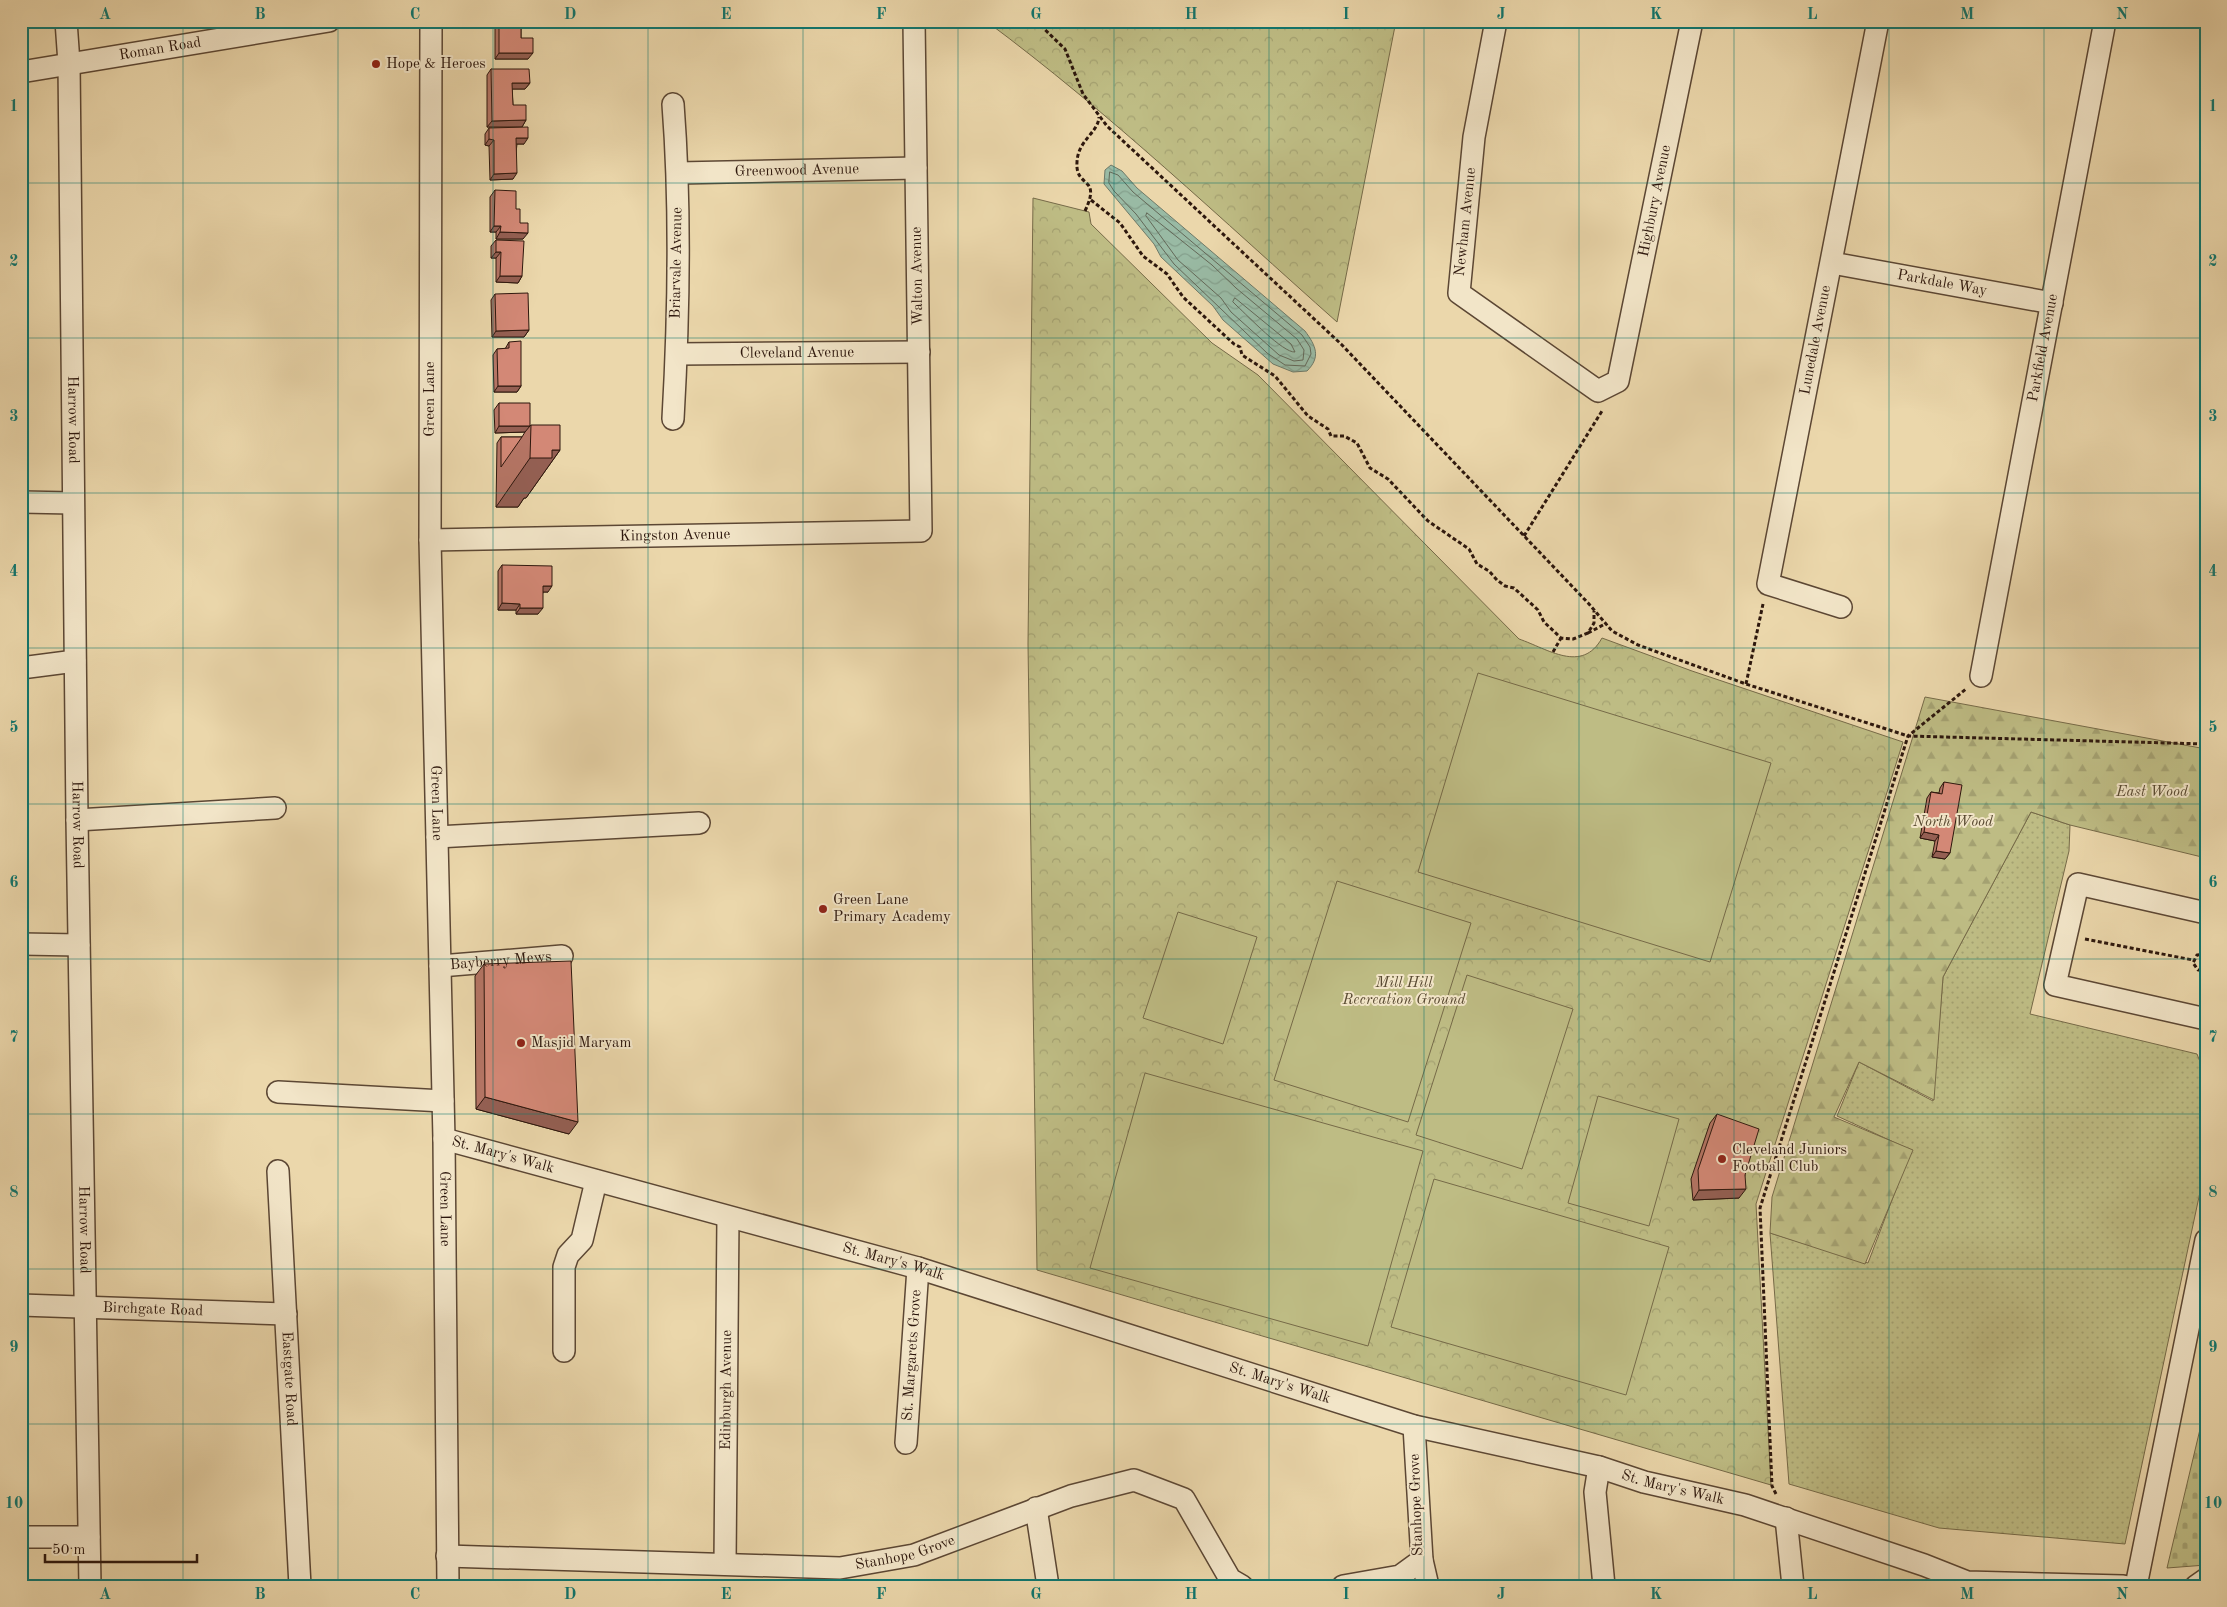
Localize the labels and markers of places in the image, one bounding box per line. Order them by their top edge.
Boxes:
place label: Hope & Heroes [386,57,486,72]
marker: Hope & Heroes [370,58,382,70]
place label: Green Lane Primary Academy [833,893,951,925]
marker: Green Lane Primary Academy [817,903,829,915]
place label: Masjid Maryam [531,1036,631,1051]
marker: Masjid Maryam [515,1037,527,1049]
place label: Cleveland Juniors Football Club [1732,1143,1847,1175]
marker: Cleveland Juniors Football Club [1716,1153,1728,1165]

